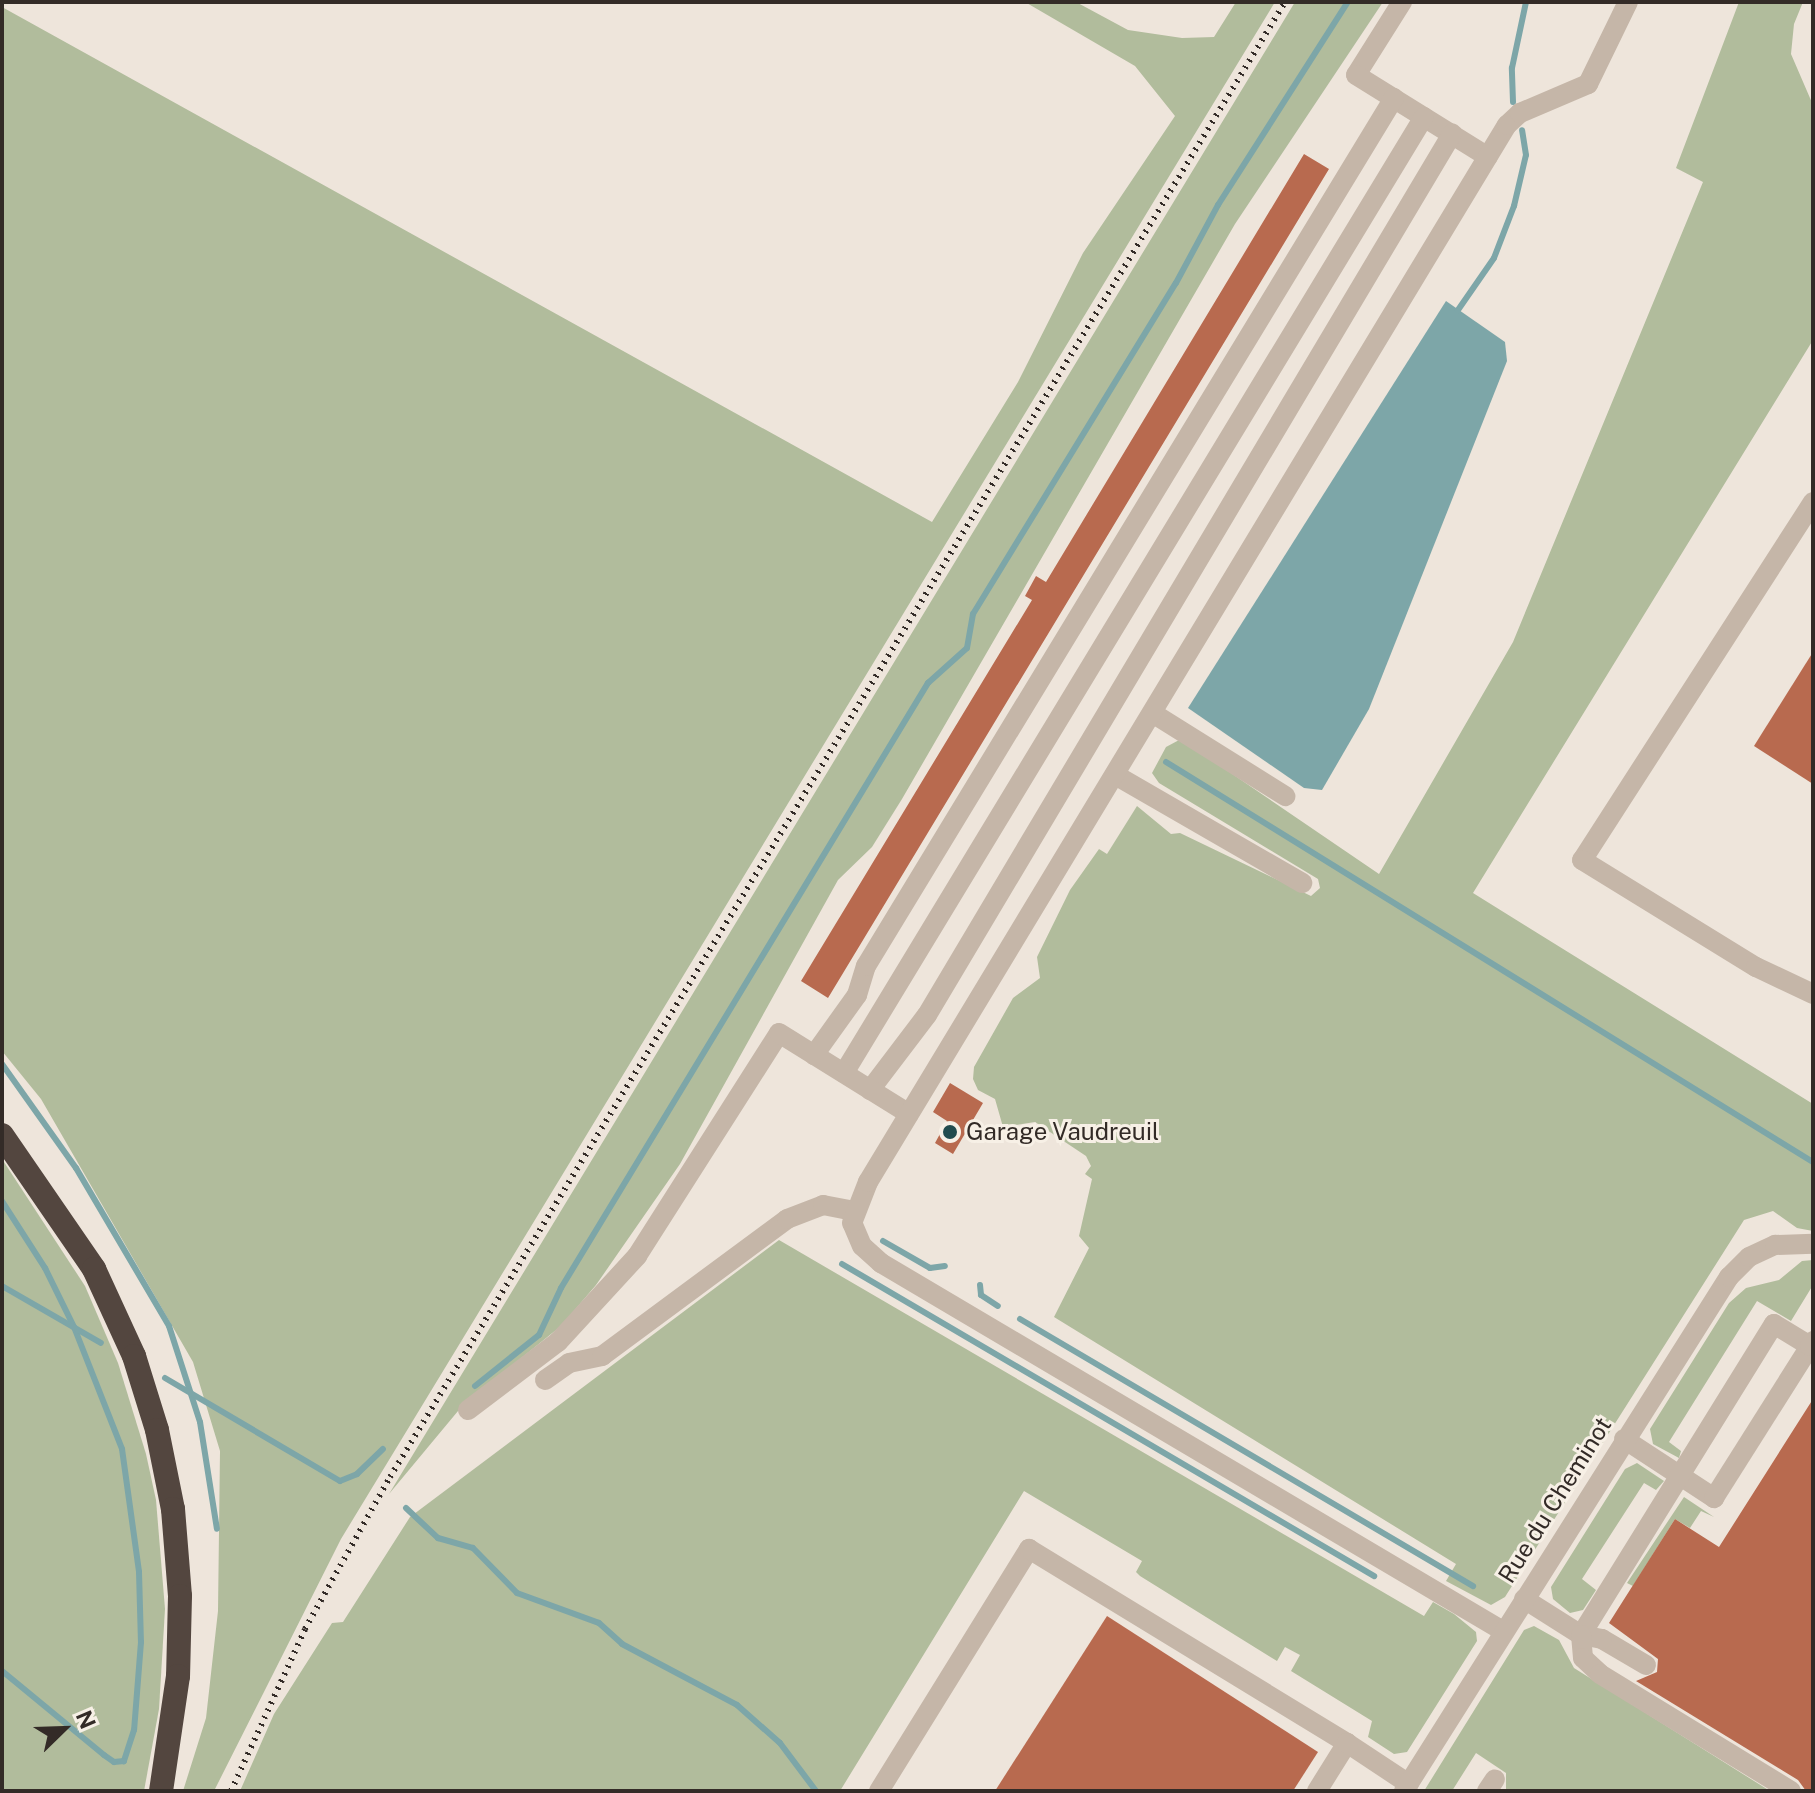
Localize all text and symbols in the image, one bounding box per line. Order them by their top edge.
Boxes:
place label: Garage Vaudreuil [966,1118,1160,1146]
marker: Garage Vaudreuil [941,1123,959,1141]
street label: Rue du Cheminot [1492,1412,1618,1588]
north arrow [24,1689,104,1769]
text: N [71,1707,101,1733]

